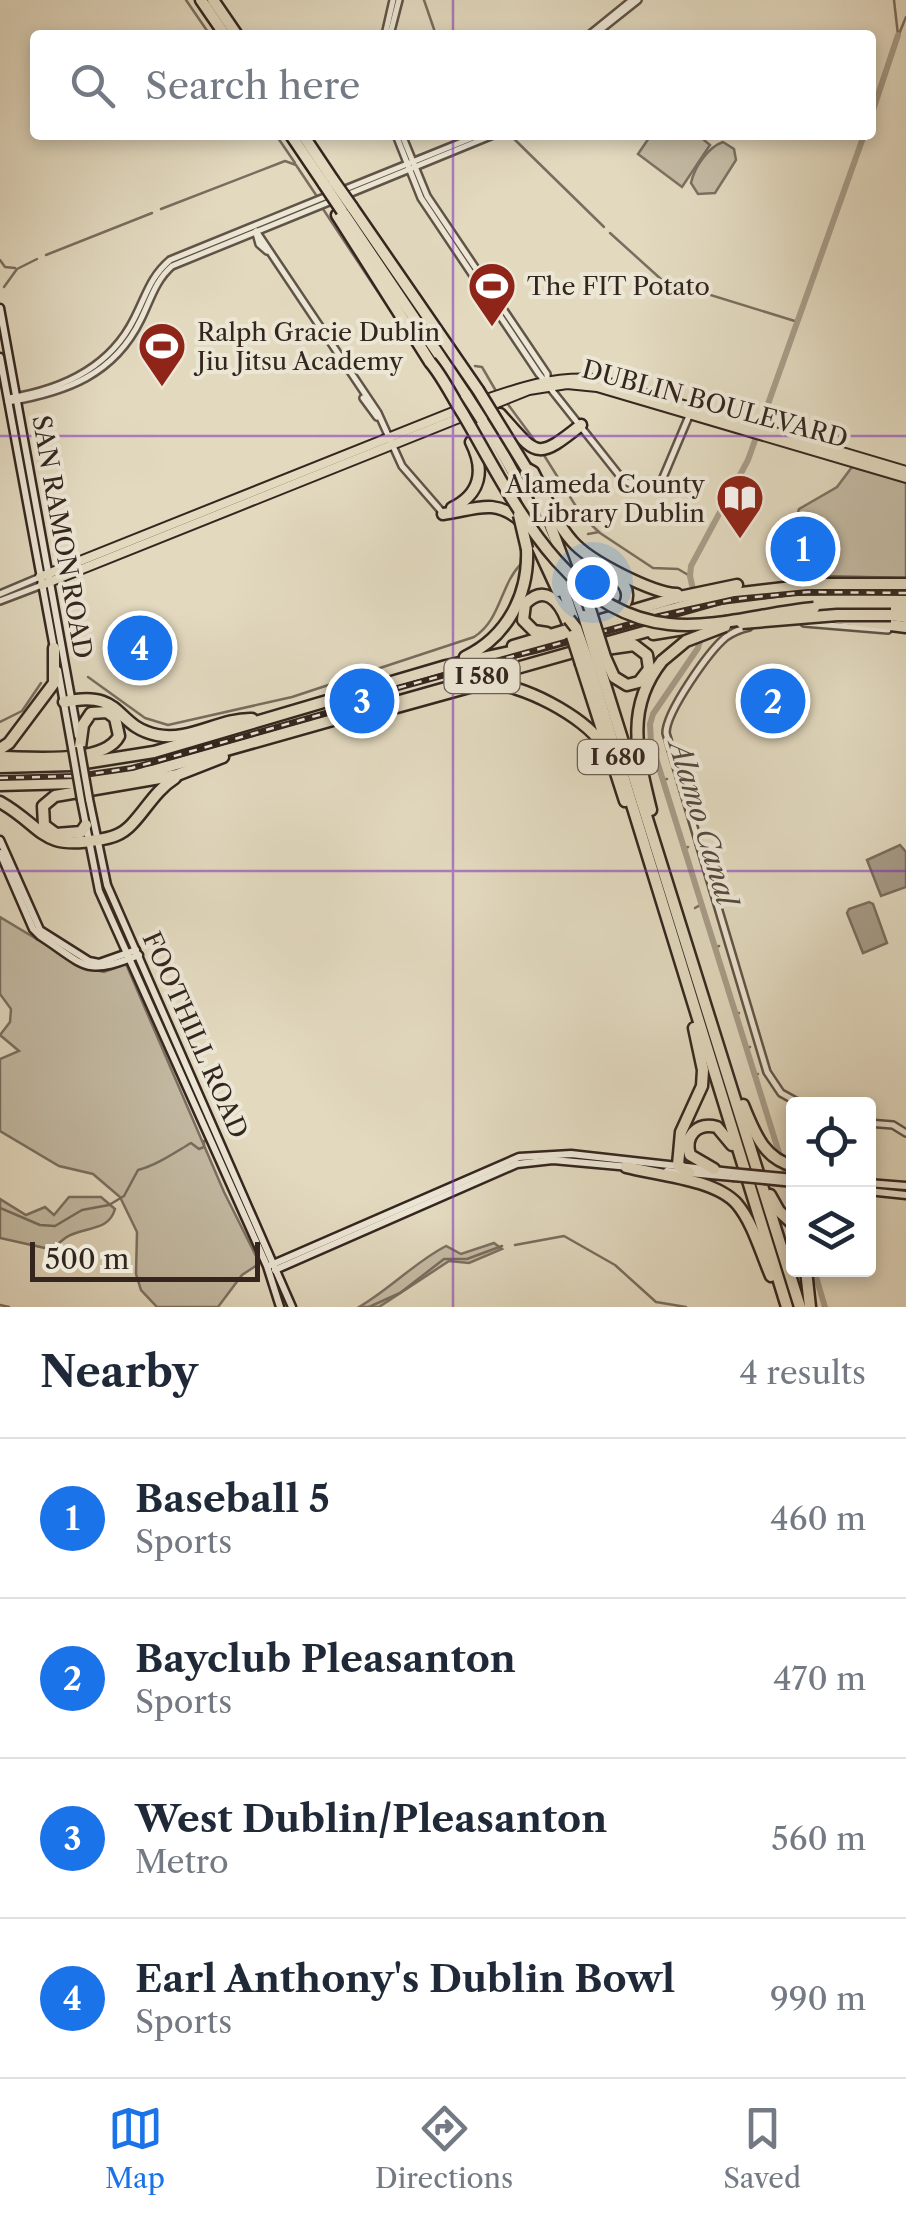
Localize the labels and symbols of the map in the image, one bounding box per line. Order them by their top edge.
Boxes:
sports icon: The FIT Potato [466,260,518,328]
place label: The FIT Potato [527,271,710,302]
place label: Ralph Gracie Dublin Jiu Jitsu Academy [193,317,441,377]
sports icon: Ralph Gracie Dublin Jiu Jitsu Academy [136,320,188,388]
street label: DUBLIN BOULEVARD [579,354,851,454]
street label: SAN RAMON ROAD [25,413,99,661]
place label: Alameda County Library Dublin [504,469,706,529]
library icon: Alameda County Library Dublin [714,472,766,540]
pin: 1 [770,512,836,586]
your location [567,557,618,608]
pin: 4 [108,610,172,686]
road number: I 580 [444,659,520,693]
pin: 3 [330,664,394,738]
pin: 2 [740,664,806,738]
water label: Alamo Canal [661,732,745,913]
road number: I 680 [578,740,658,774]
street label: FOOTHILL ROAD [136,927,254,1143]
scale bar [30,1237,260,1282]

